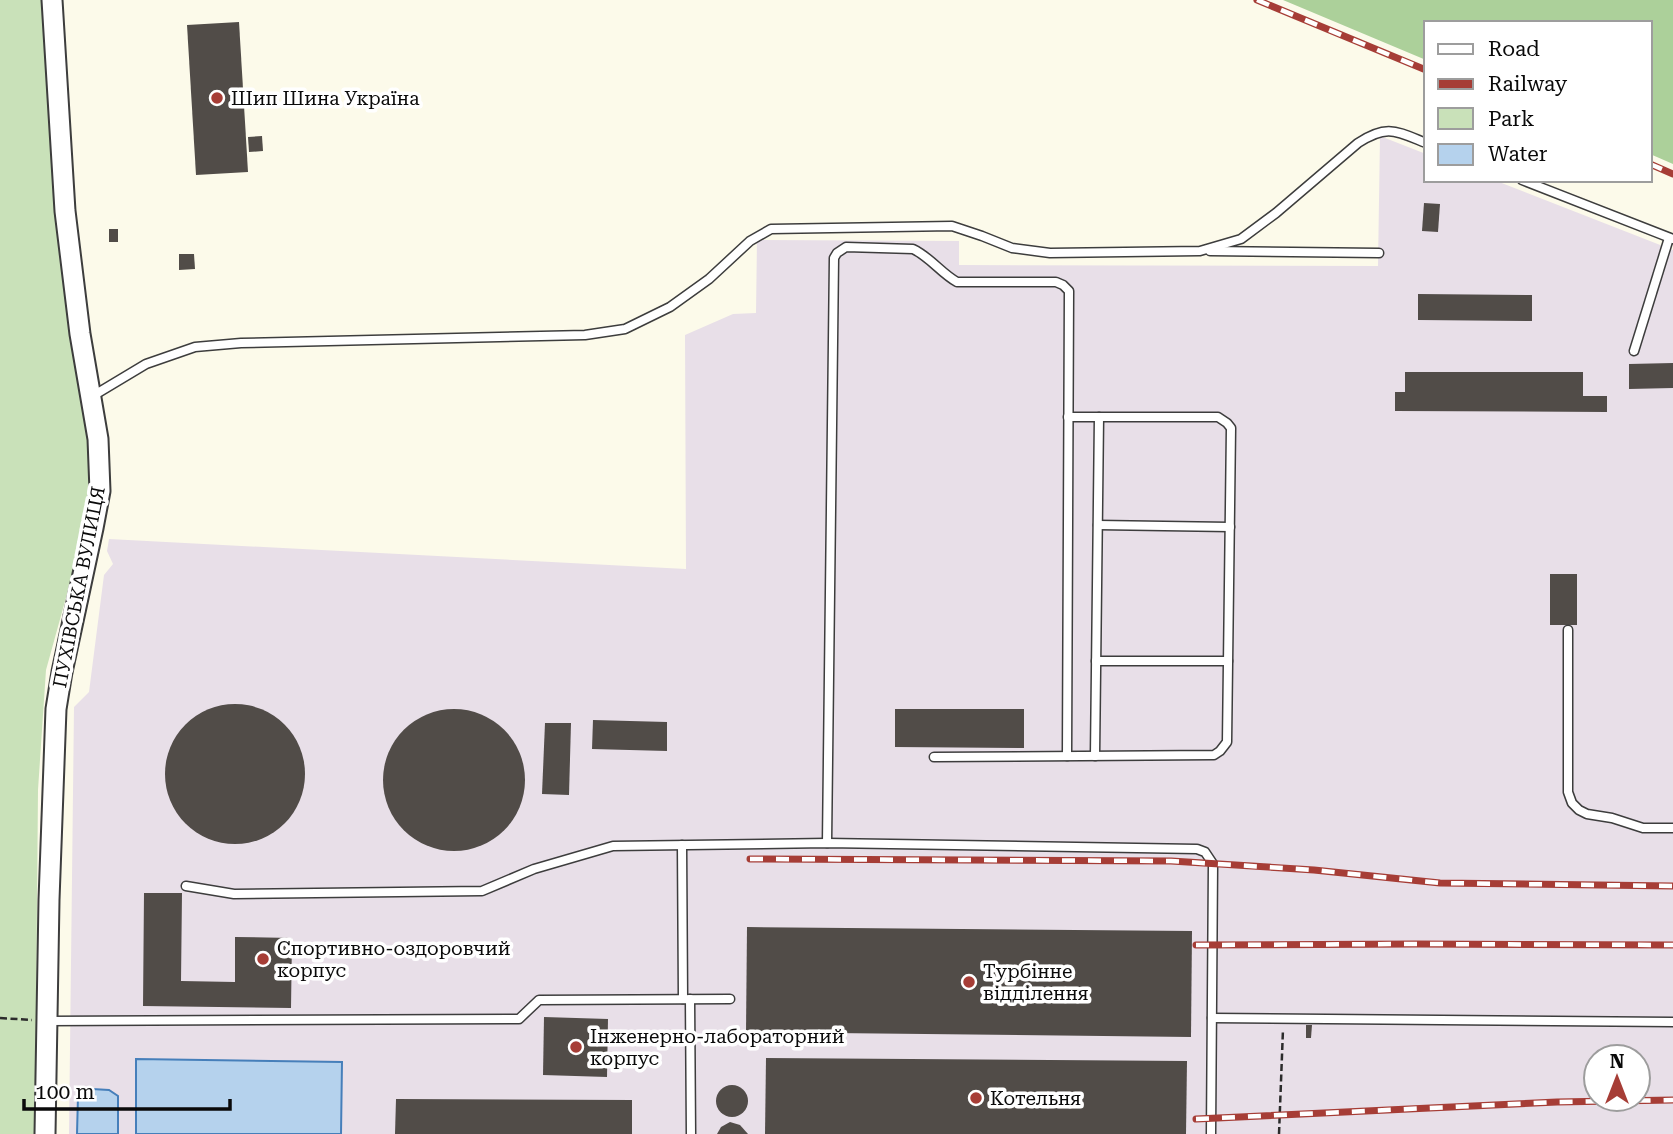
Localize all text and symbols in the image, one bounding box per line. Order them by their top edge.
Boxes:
legend [1424,21,1652,182]
text: Road [1488,37,1540,61]
text: Railway [1488,72,1568,96]
place label: Шип Шина Україна [231,87,420,110]
marker: Шип Шина Україна [209,90,225,106]
text: Park [1488,107,1534,131]
text: Water [1488,142,1548,166]
street label: ПУХІВСЬКА ВУЛИЦЯ [48,484,110,690]
place label: Спортивно-оздоровчий корпус [277,937,511,982]
marker: Спортивно-оздоровчий корпус [255,951,271,967]
place label: Турбінне відділення [983,960,1089,1005]
marker: Турбінне відділення [961,974,977,990]
place label: Інженерно-лабораторний корпус [590,1025,845,1070]
marker: Інженерно-лабораторний корпус [568,1039,584,1055]
north arrow [1582,1043,1652,1113]
text: N [1610,1050,1625,1073]
scale bar [24,1068,231,1112]
text: 100 m [35,1080,95,1104]
place label: Котельня [990,1087,1081,1110]
marker: Котельня [968,1090,984,1106]

